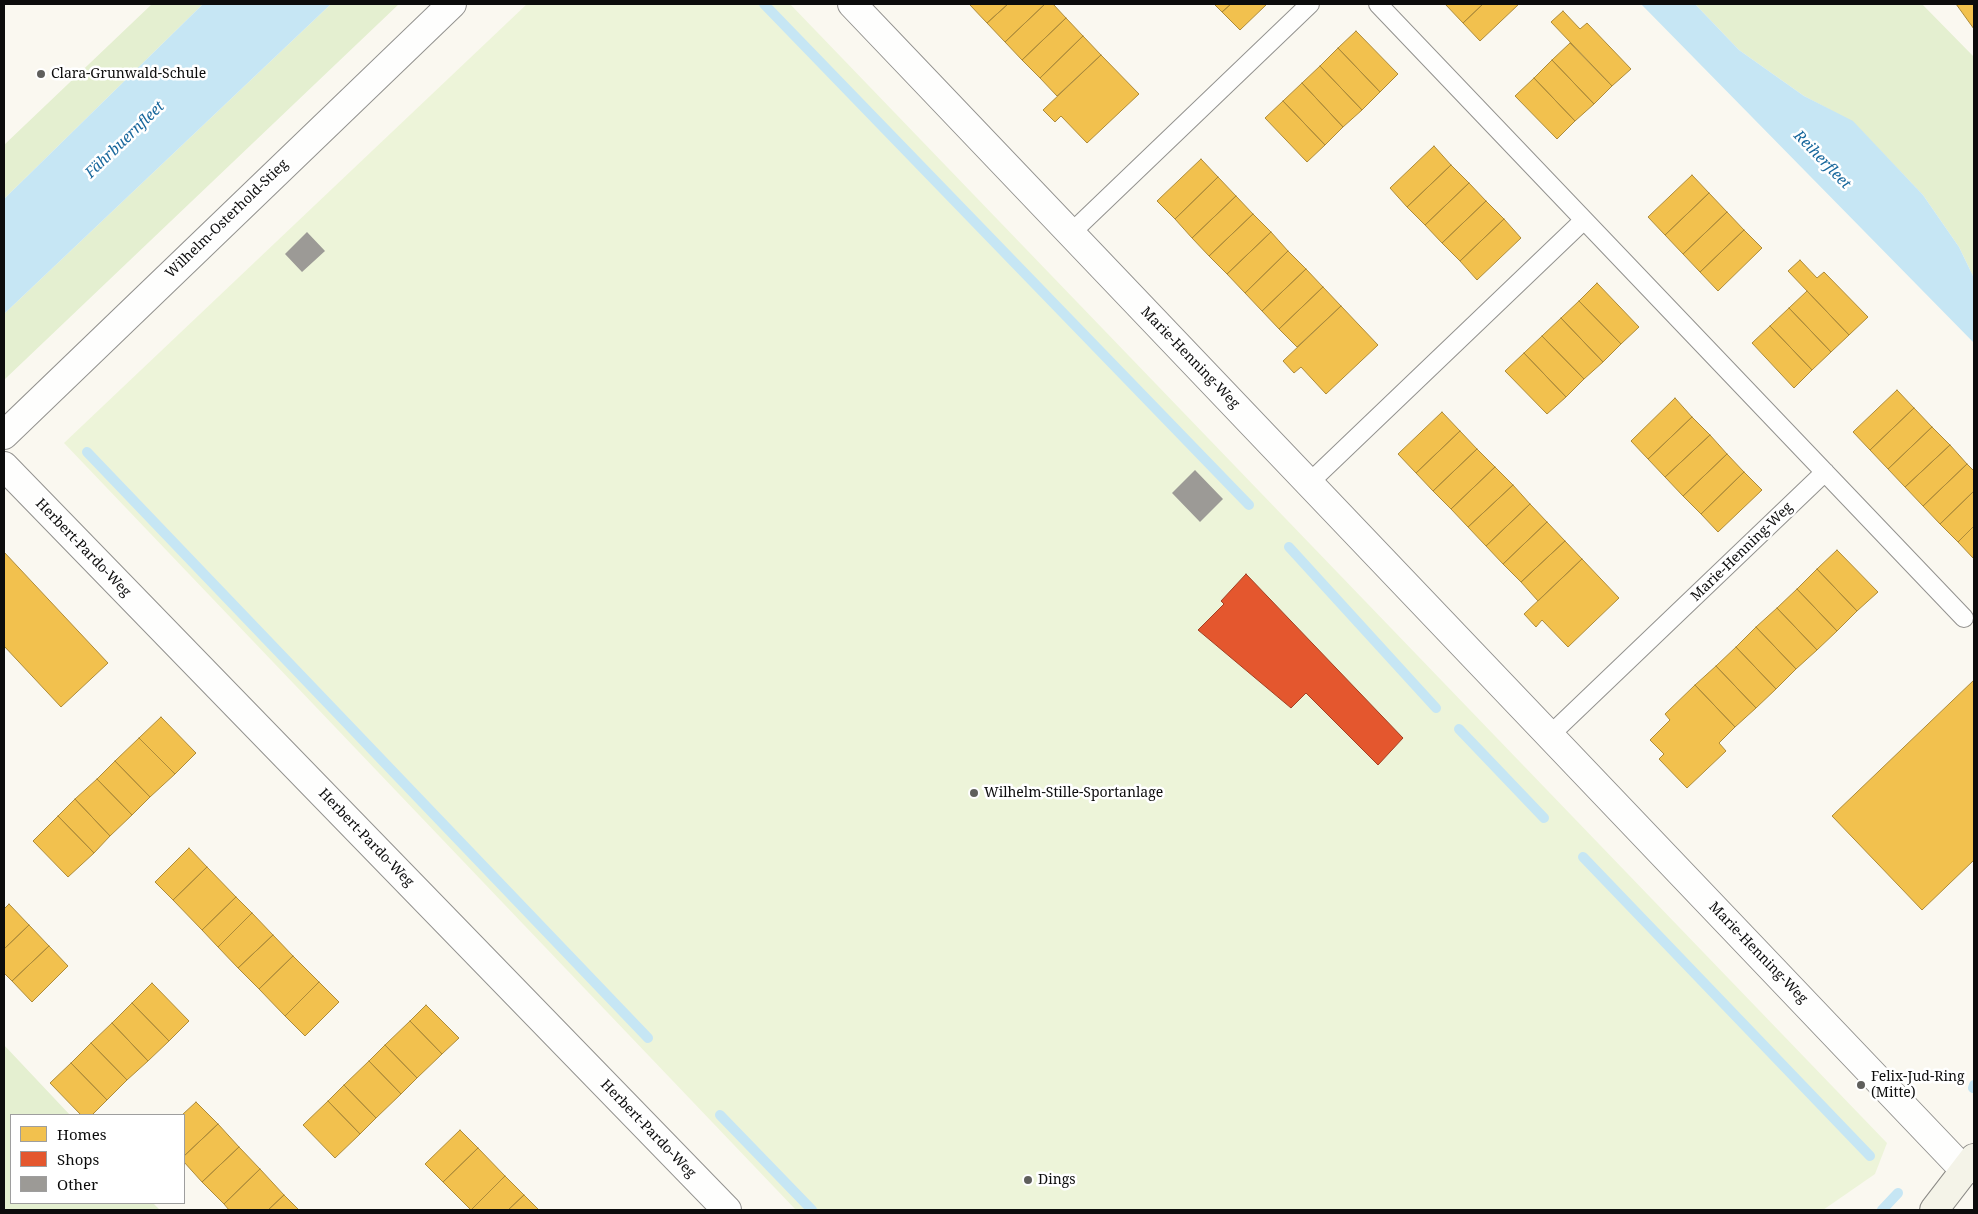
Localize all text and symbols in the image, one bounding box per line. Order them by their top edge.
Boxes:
place label: Clara-Grunwald-Schule [51,66,206,82]
marker: Clara-Grunwald-Schule [35,68,47,80]
water label: Fährbuernfleet [82,98,168,182]
water label: Reiherfleet [1790,127,1854,193]
street label: Wilhelm-Osterhold-Stieg [162,156,292,282]
street label: Marie-Henning-Weg [1137,304,1243,412]
street label: Herbert-Pardo-Weg [32,495,134,601]
street label: Marie-Henning-Weg [1688,499,1796,605]
street label: Herbert-Pardo-Weg [315,785,417,891]
place label: Wilhelm-Stille-Sportanlage [984,785,1163,801]
marker: Wilhelm-Stille-Sportanlage [968,787,980,799]
street label: Marie-Henning-Weg [1705,899,1811,1007]
place label: Felix-Jud-Ring (Mitte) [1871,1069,1964,1102]
street label: Herbert-Pardo-Weg [597,1076,699,1182]
marker: Felix-Jud-Ring (Mitte) [1855,1079,1867,1091]
legend [10,1114,185,1204]
text: Homes [57,1124,107,1144]
text: Shops [57,1149,99,1169]
place label: Dings [1038,1172,1076,1188]
text: Other [57,1174,98,1194]
marker: Dings [1022,1174,1034,1186]

